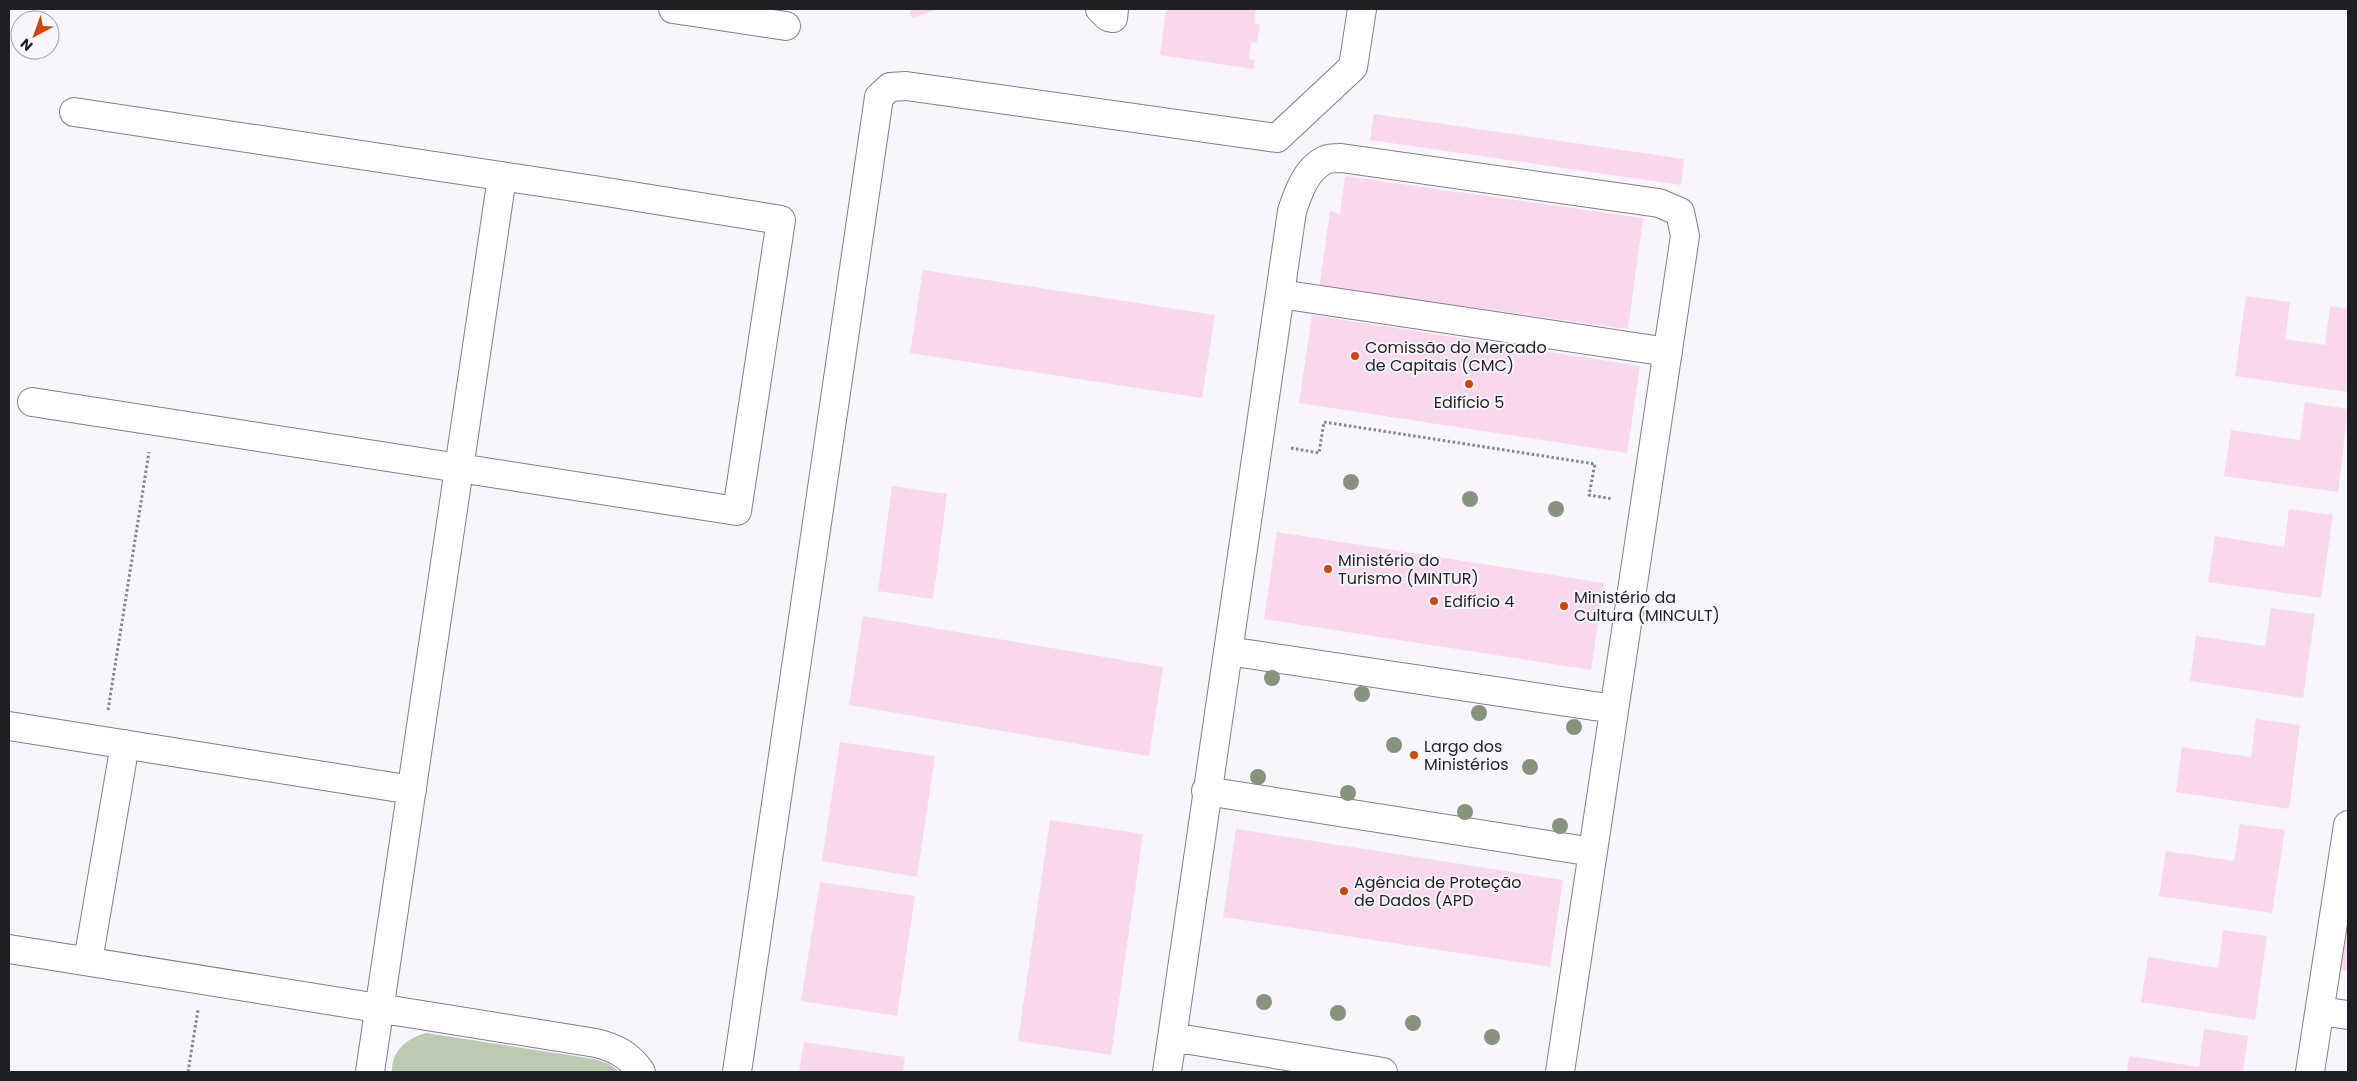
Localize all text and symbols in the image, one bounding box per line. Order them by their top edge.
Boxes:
north arrow [10,10,60,60]
text: N [16,34,37,56]
place label: Comissão do Mercado de Capitais (CMC) [1365,336,1547,377]
marker: Comissão do Mercado de Capitais (CMC) [1349,350,1361,362]
marker: Edifício 5 [1463,378,1475,390]
place label: Edifício 5 [1434,391,1504,414]
place label: Ministério do Turismo (MINTUR) [1338,549,1479,590]
marker: Ministério do Turismo (MINTUR) [1322,563,1334,575]
place label: Ministério da Cultura (MINCULT) [1574,586,1720,627]
place label: Edifício 4 [1444,590,1514,613]
marker: Edifício 4 [1428,595,1440,607]
marker: Ministério da Cultura (MINCULT) [1558,600,1570,612]
place label: Largo dos Ministérios [1424,735,1508,776]
marker: Largo dos Ministérios [1408,749,1420,761]
place label: Agência de Proteção de Dados (APD [1354,871,1522,912]
marker: Agência de Proteção de Dados (APD [1338,885,1350,897]

